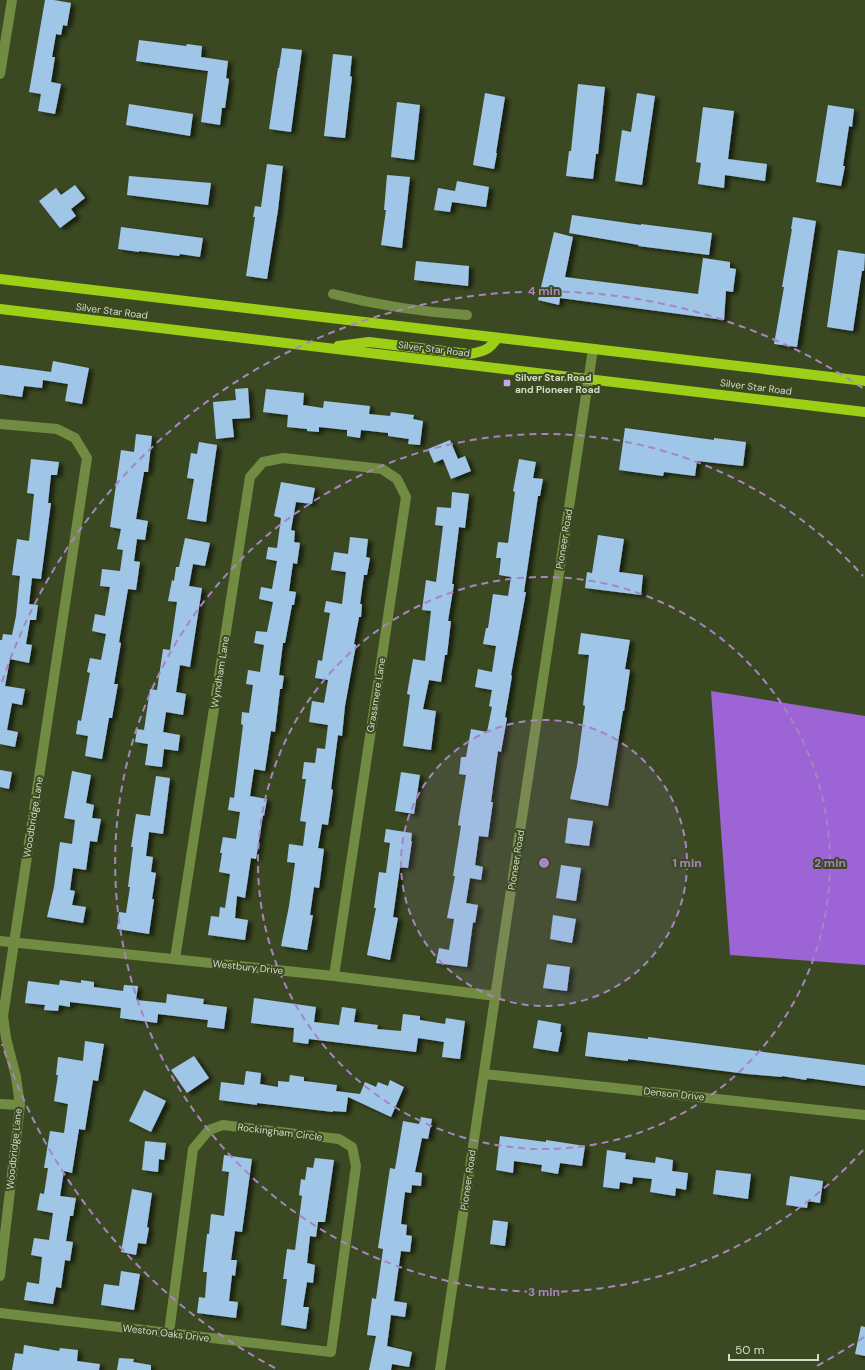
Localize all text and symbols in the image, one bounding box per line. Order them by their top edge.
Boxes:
text: 4 min [528,283,560,299]
street label: Silver Star Road [75,300,149,322]
street label: Silver Star Road [397,338,471,360]
place label: Silver Star Road and Pioneer Road [515,371,600,396]
street label: Silver Star Road [719,376,793,398]
marker: Silver Star Road and Pioneer Road [502,378,512,388]
street label: Pioneer Road [553,508,575,570]
street label: Wyndham Lane [208,635,232,709]
street label: Grassmere Lane [364,656,388,733]
street label: Woodbridge Lane [20,775,46,858]
street label: Pioneer Road [505,829,527,891]
text: 1 min [672,855,702,871]
text: 2 min [814,855,846,871]
centre of rings [537,856,551,870]
street label: Westbury Drive [212,957,284,977]
street label: Denson Drive [643,1084,705,1104]
street label: Woodbridge Lane [3,1107,25,1190]
street label: Rockingham Circle [237,1120,324,1144]
street label: Pioneer Road [457,1149,479,1211]
text: 3 min [528,1284,560,1300]
street label: Weston Oaks Drive [122,1321,210,1345]
scale bar [729,1336,818,1362]
text: 50 m [735,1342,764,1358]

